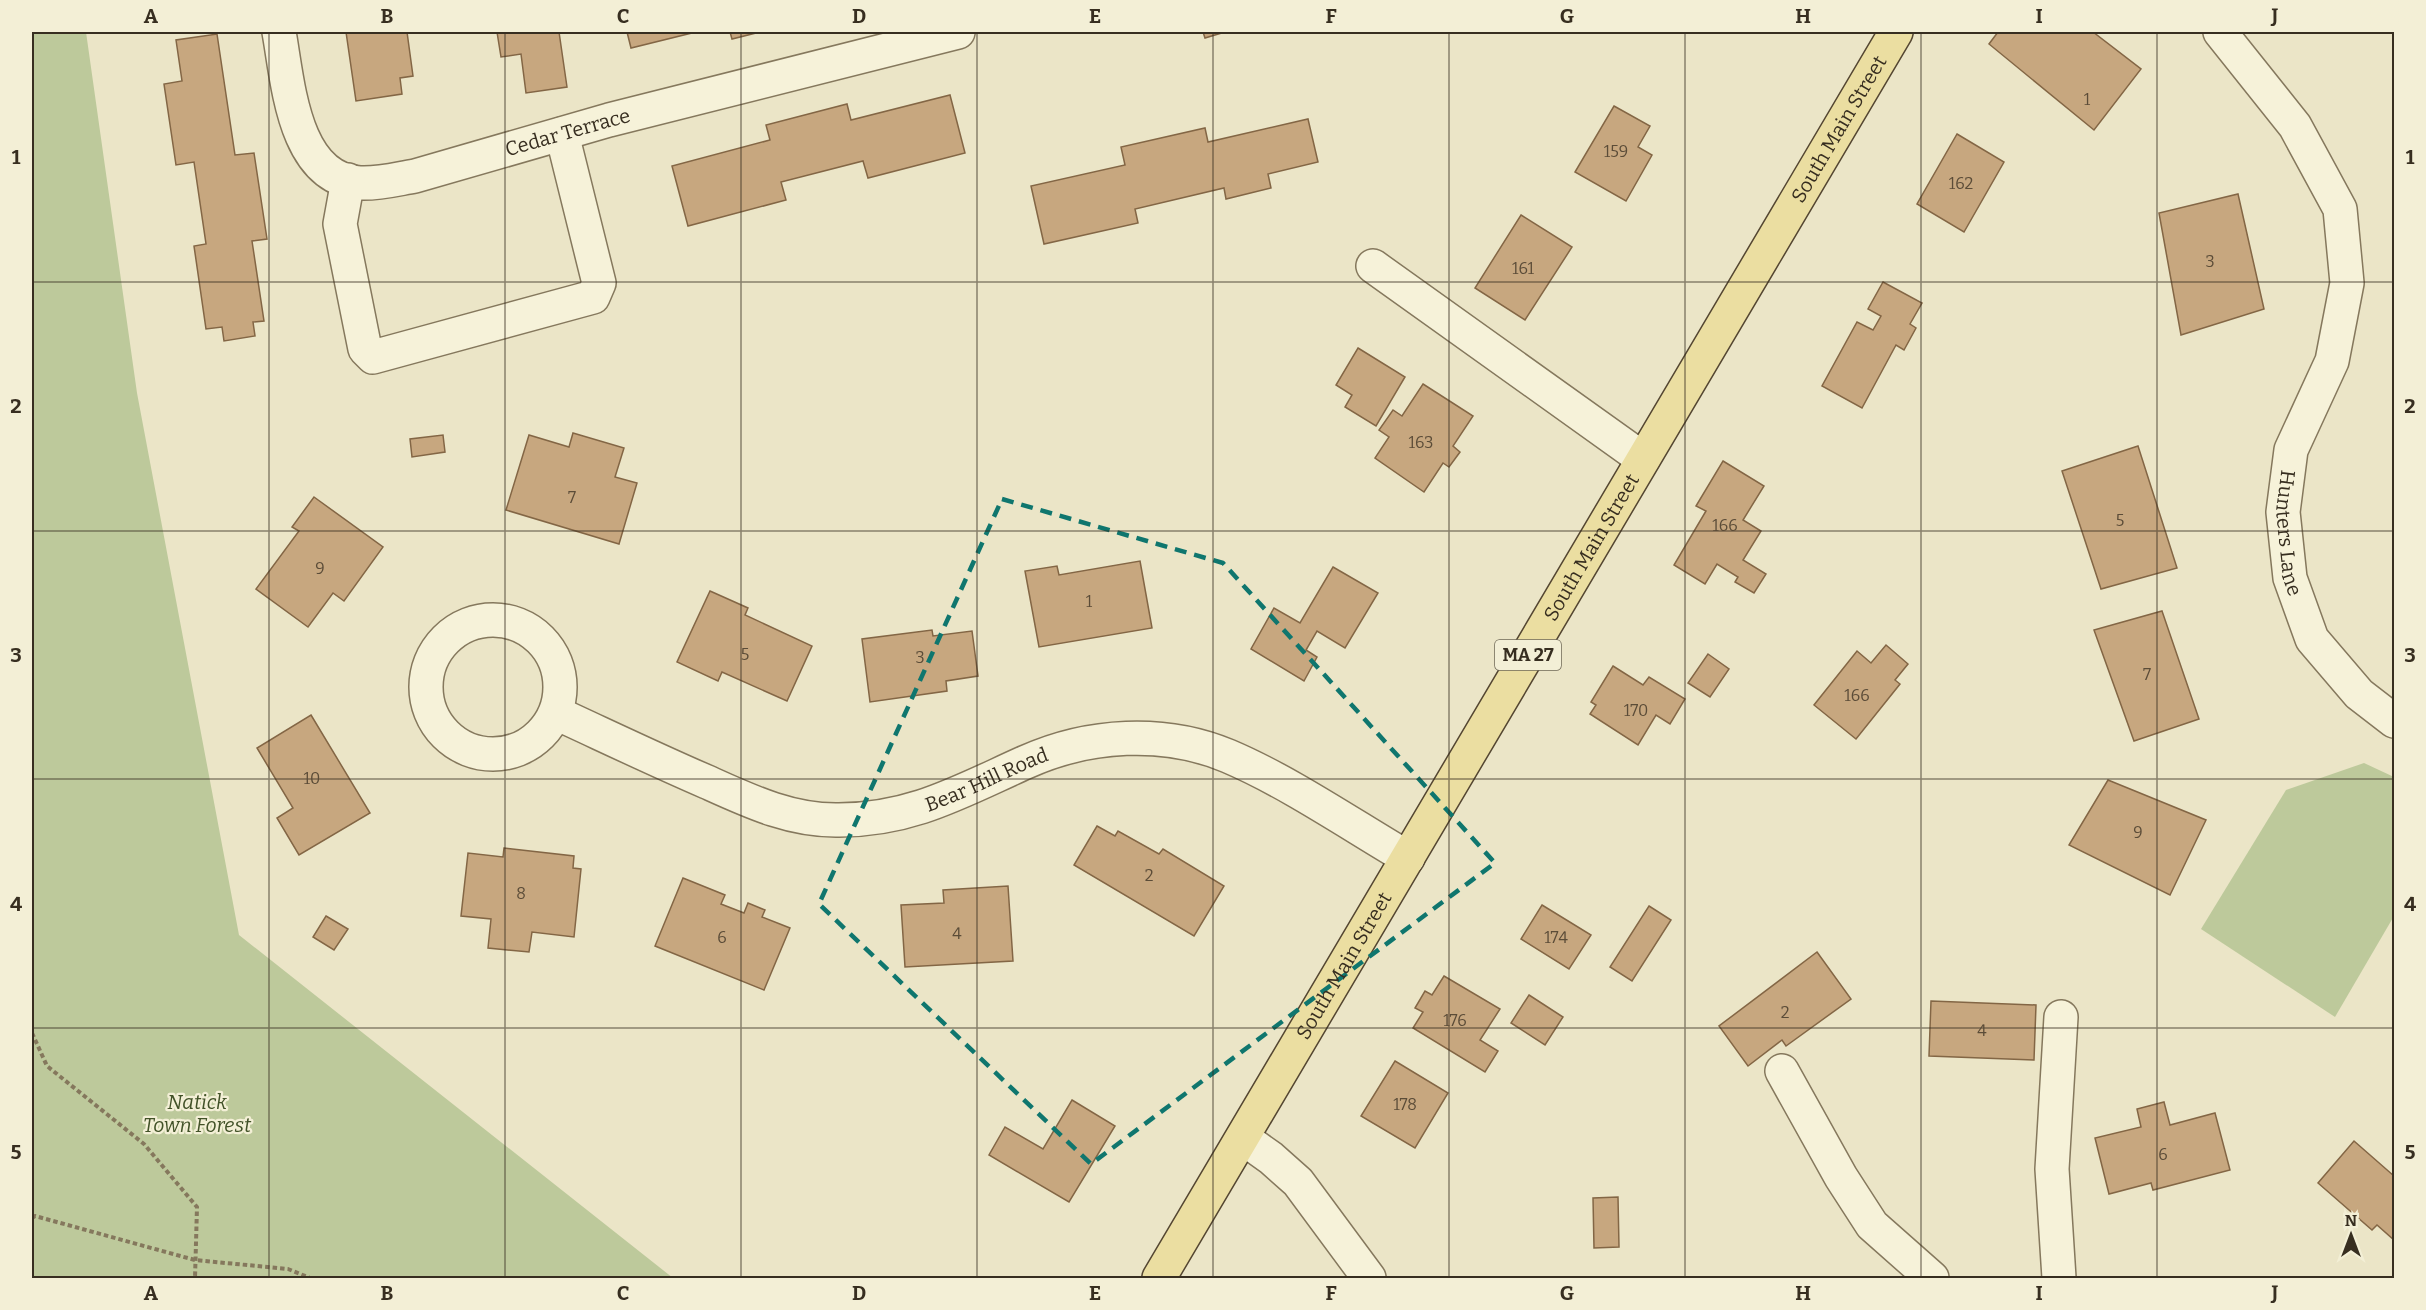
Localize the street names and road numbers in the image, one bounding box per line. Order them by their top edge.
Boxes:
street label: South Main Street [1786,51,1891,207]
street label: Cedar Terrace [502,103,633,161]
street label: South Main Street [1538,469,1644,625]
street label: Hunters Lane [2271,469,2307,599]
road number: MA 27 [1495,640,1561,670]
street label: Bear Hill Road [922,742,1051,817]
street label: South Main Street [1291,888,1397,1043]

